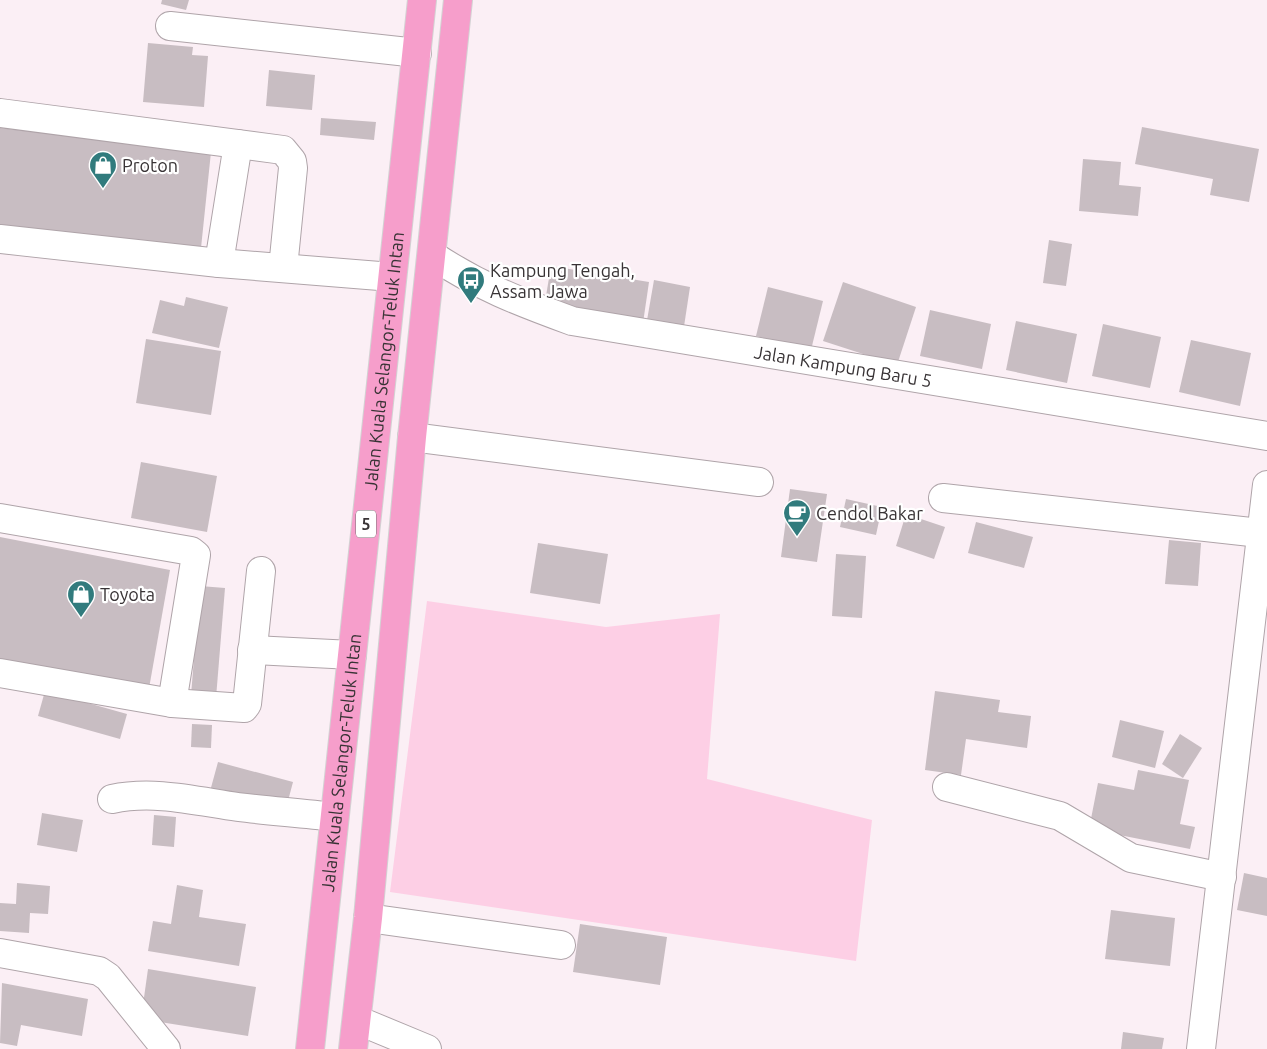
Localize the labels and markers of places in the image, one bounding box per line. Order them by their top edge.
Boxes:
shop icon: Proton [88,150,118,189]
place label: Proton [122,155,178,175]
place label: Kampung Tengah, Assam Jawa [490,260,635,301]
bus stop icon: Kampung Tengah, Assam Jawa [456,265,486,304]
cafe icon: Cendol Bakar [782,498,812,537]
place label: Cendol Bakar [816,503,923,523]
shop icon: Toyota [66,579,96,618]
place label: Toyota [100,584,155,604]

